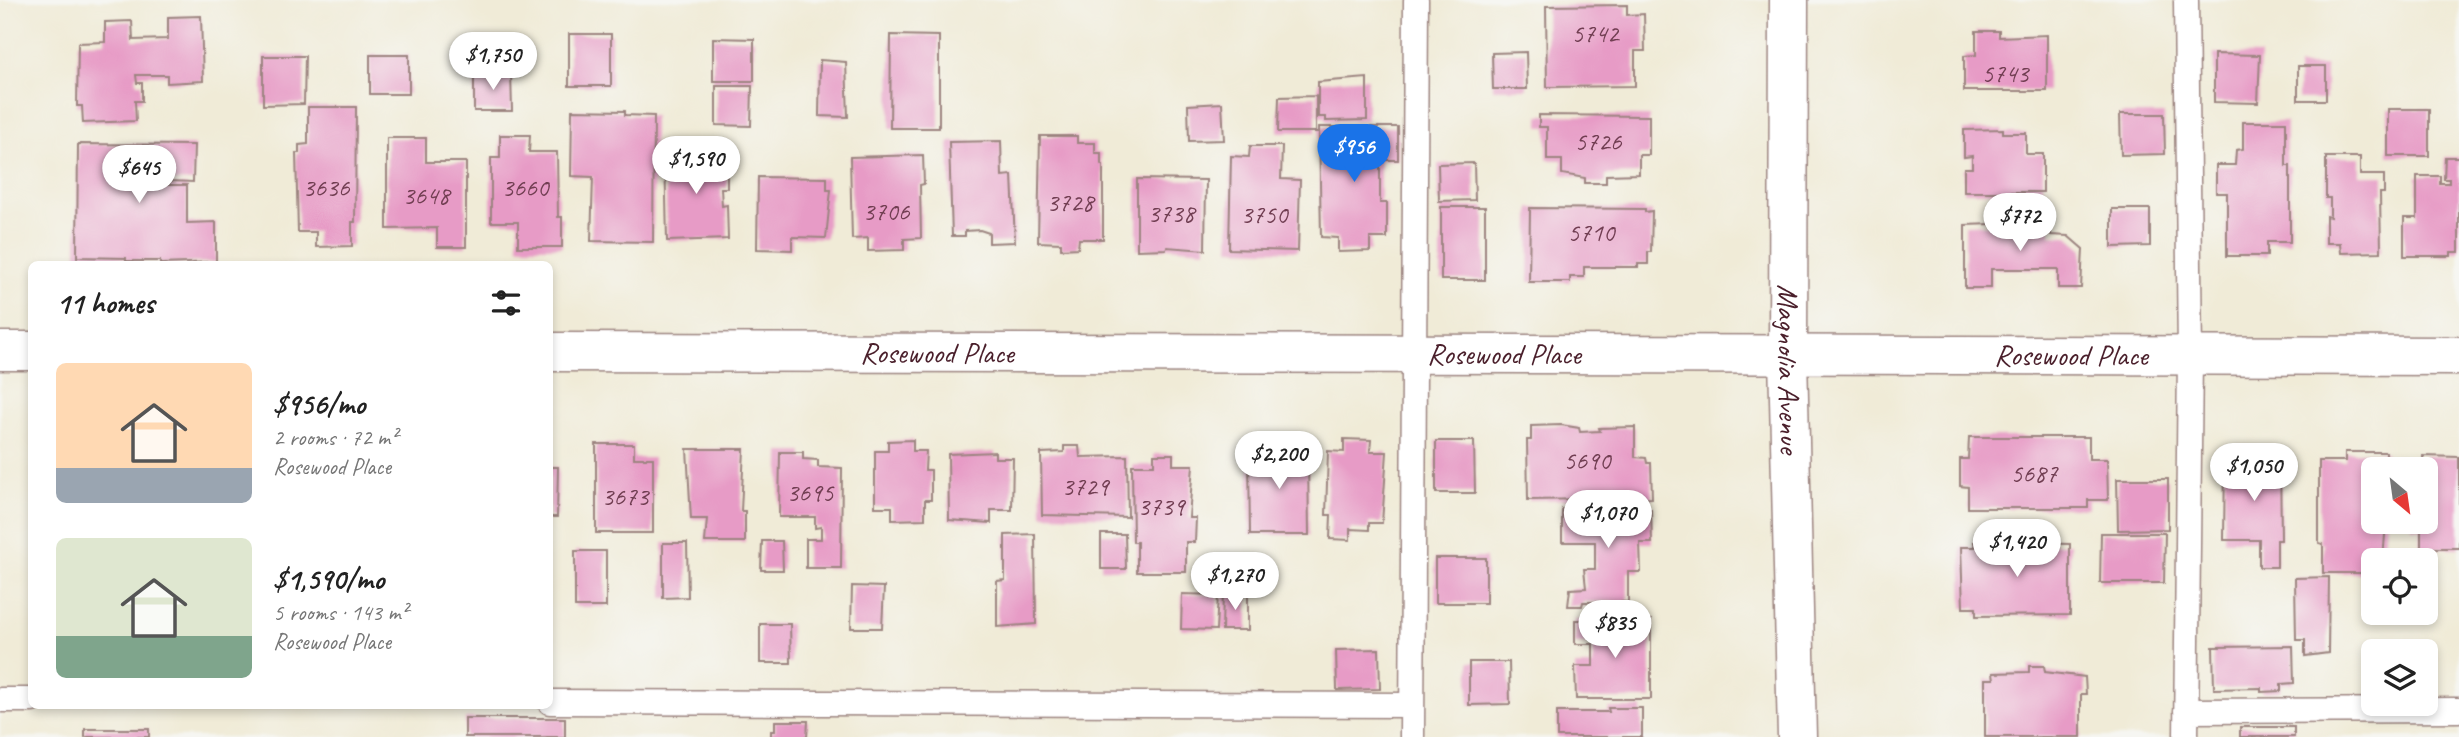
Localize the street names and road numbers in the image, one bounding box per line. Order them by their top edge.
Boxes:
street label: Magnolia Avenue [1769,284,1809,456]
street label: Rosewood Place [860,334,1016,372]
street label: Rosewood Place [1427,335,1583,373]
street label: Rosewood Place [1994,336,2150,374]

